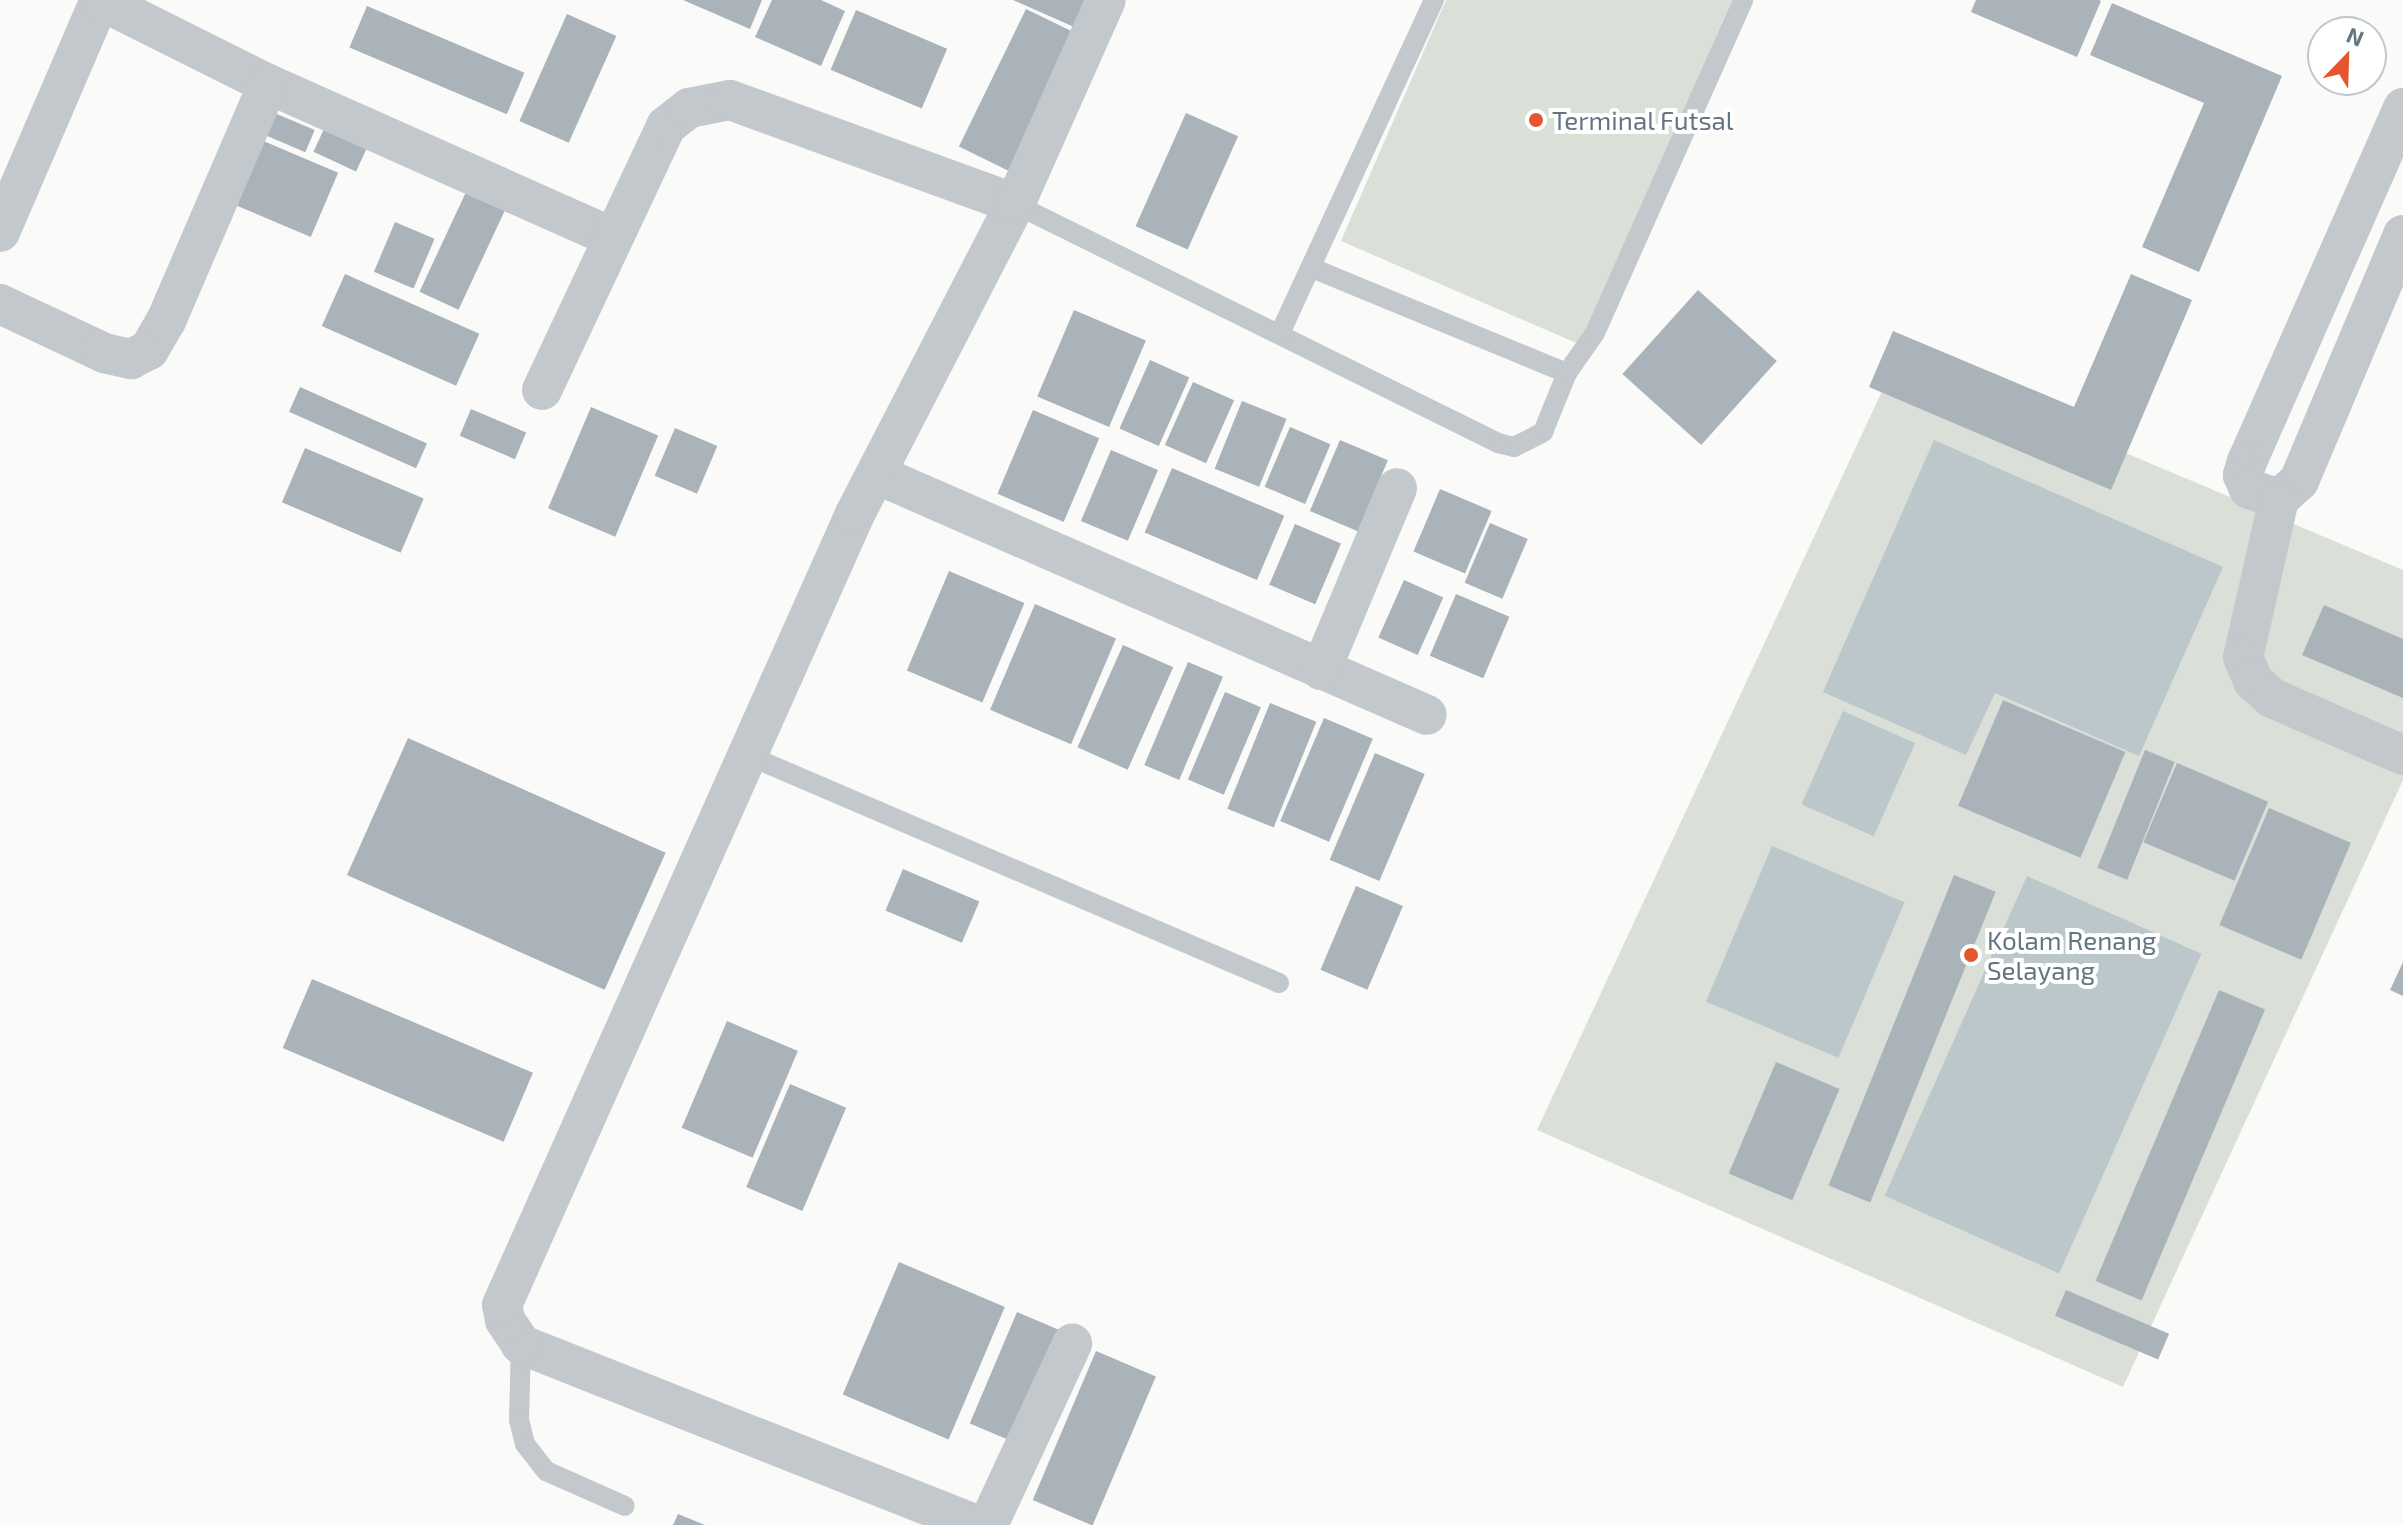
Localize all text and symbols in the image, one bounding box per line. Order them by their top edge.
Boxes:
north arrow [2307,16,2387,96]
text: N [2343,21,2368,51]
place label: Terminal Futsal [1552,104,1734,136]
marker: Terminal Futsal [1527,111,1545,129]
place label: Kolam Renang Selayang [1987,924,2156,986]
marker: Kolam Renang Selayang [1962,946,1980,964]

